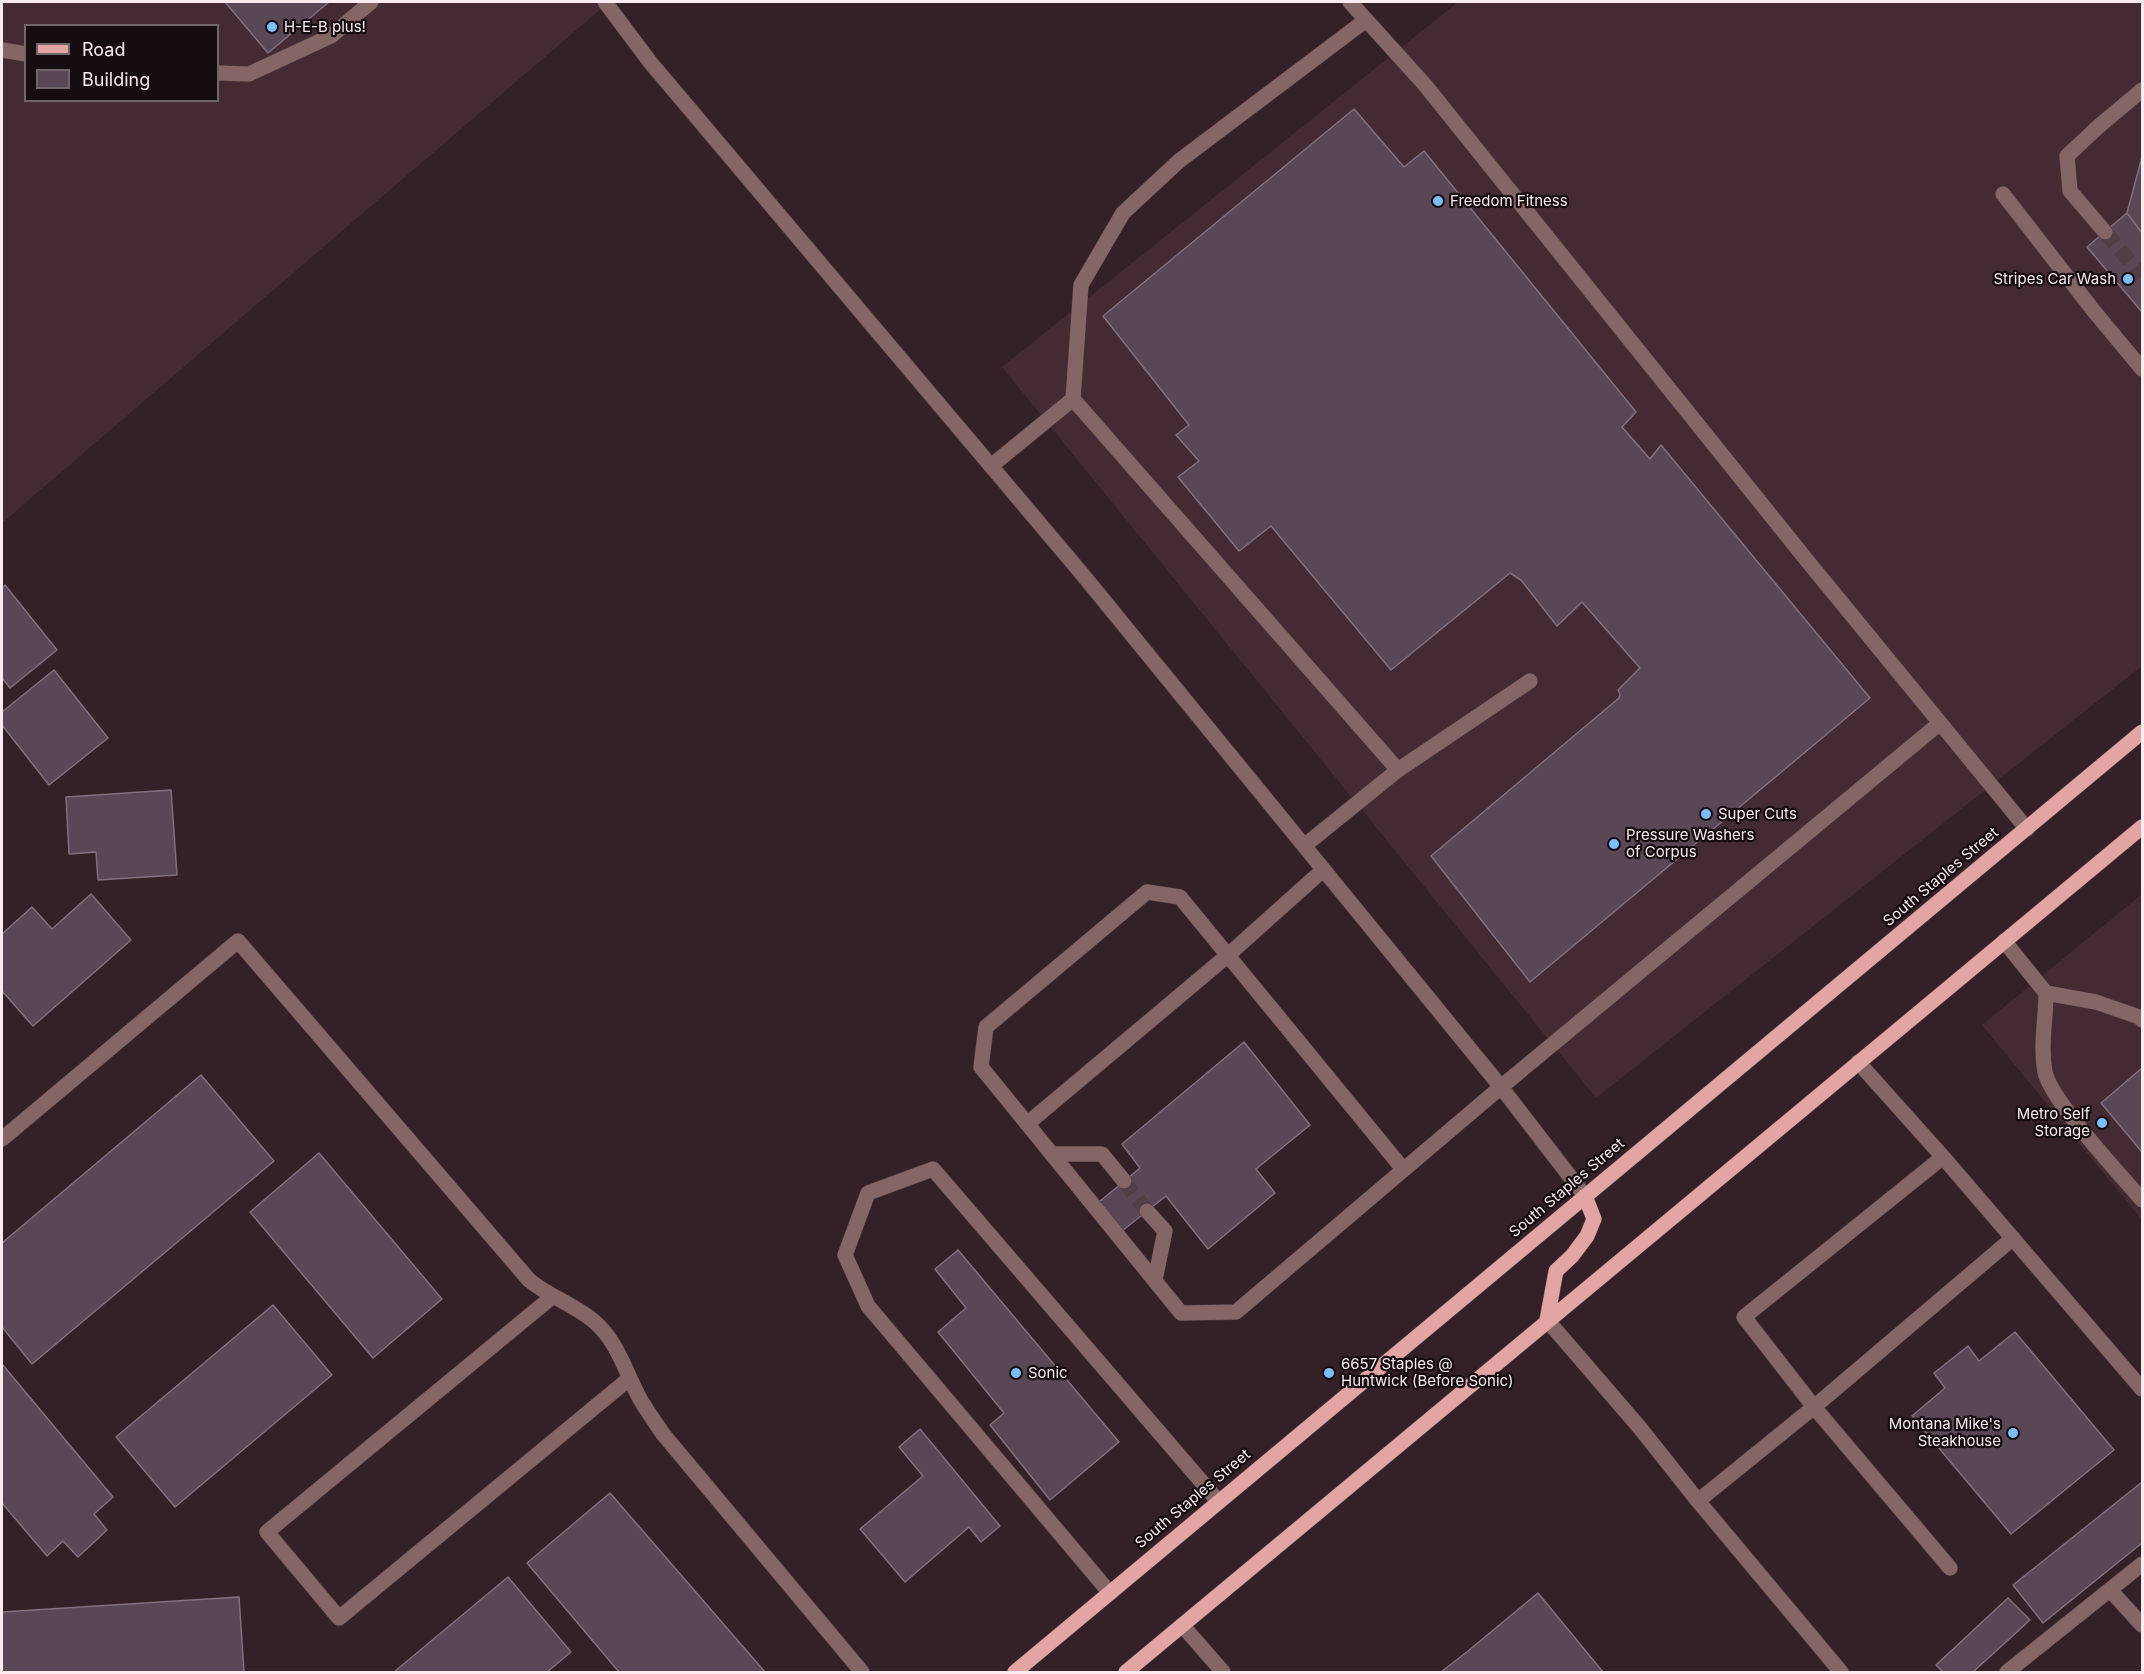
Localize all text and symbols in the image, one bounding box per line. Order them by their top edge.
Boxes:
place label: H-E-B plus! [284,18,366,36]
marker: H-E-B plus! [265,20,279,34]
legend [24,24,219,102]
text: Road [82,39,125,60]
text: Building [82,69,150,90]
place label: Freedom Fitness [1450,192,1568,210]
marker: Freedom Fitness [1431,194,1445,208]
place label: Stripes Car Wash [1993,270,2116,288]
marker: Stripes Car Wash [2121,272,2135,286]
place label: Super Cuts [1718,805,1797,823]
marker: Super Cuts [1699,807,1713,821]
street label: South Staples Street [1880,824,2002,930]
place label: Pressure Washers of Corpus [1626,826,1754,861]
marker: Pressure Washers of Corpus [1607,837,1621,851]
place label: Metro Self Storage [2017,1105,2090,1140]
marker: Metro Self Storage [2095,1116,2109,1130]
street label: South Staples Street [1506,1135,1628,1241]
place label: 6657 Staples @ Huntwick (Before Sonic) [1341,1355,1513,1390]
place label: Sonic [1028,1364,1068,1382]
marker: Sonic [1009,1366,1023,1380]
marker: 6657 Staples @ Huntwick (Before Sonic) [1322,1366,1336,1380]
place label: Montana Mike's Steakhouse [1889,1415,2001,1450]
marker: Montana Mike's Steakhouse [2006,1426,2020,1440]
street label: South Staples Street [1132,1446,1254,1552]

